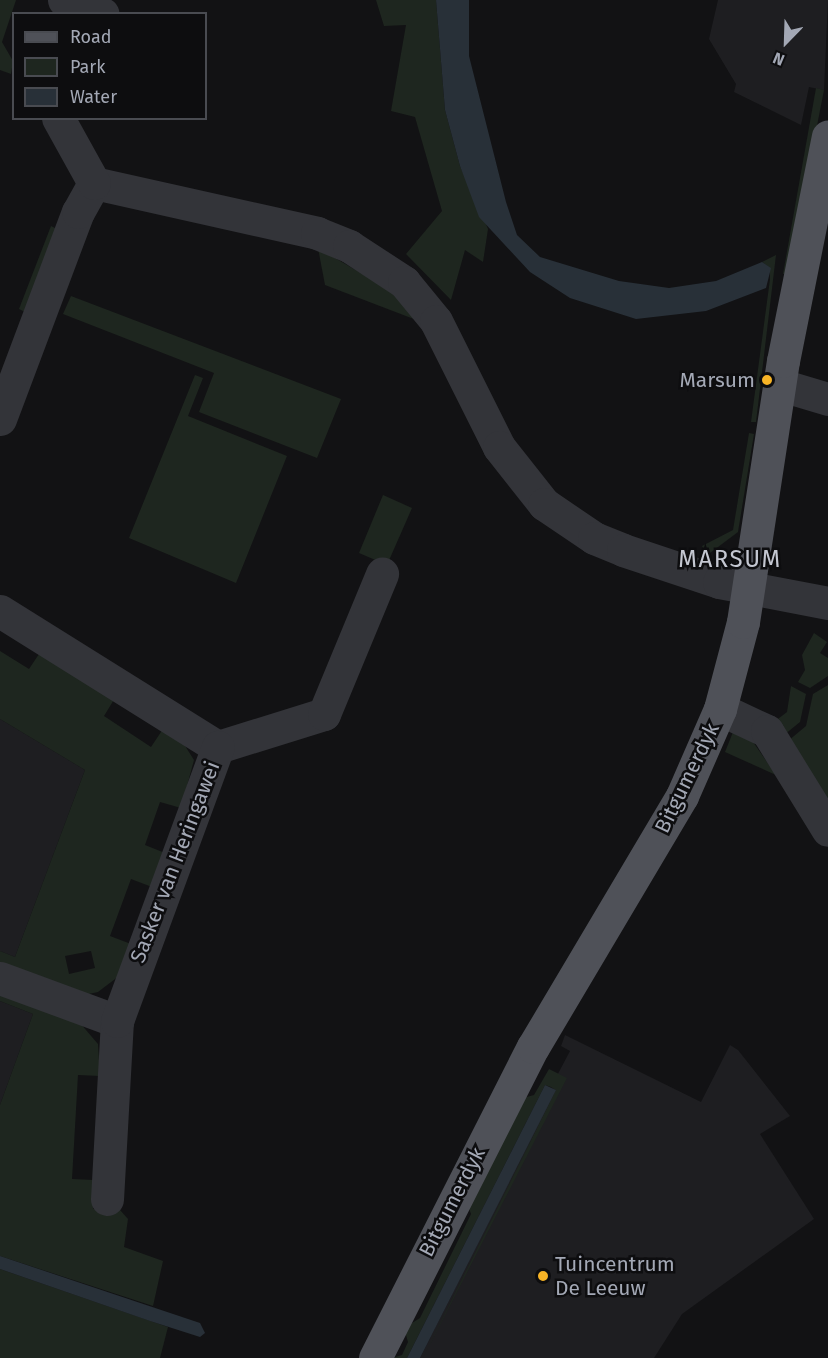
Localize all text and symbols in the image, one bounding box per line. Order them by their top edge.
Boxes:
legend [12,12,207,120]
north arrow [756,12,816,72]
text: Road [70,26,112,48]
text: N [770,48,787,70]
text: Park [70,56,105,78]
text: Water [70,86,117,108]
place label: Marsum [679,367,755,393]
marker: Marsum [760,373,774,387]
district label: MARSUM [678,546,782,574]
street label: Bitgumerdyk [649,719,725,837]
street label: Sasker van Heringawei [125,758,225,966]
street label: Bitgumerdyk [414,1143,490,1261]
place label: Tuincentrum De Leeuw [555,1251,675,1301]
marker: Tuincentrum De Leeuw [536,1269,550,1283]

